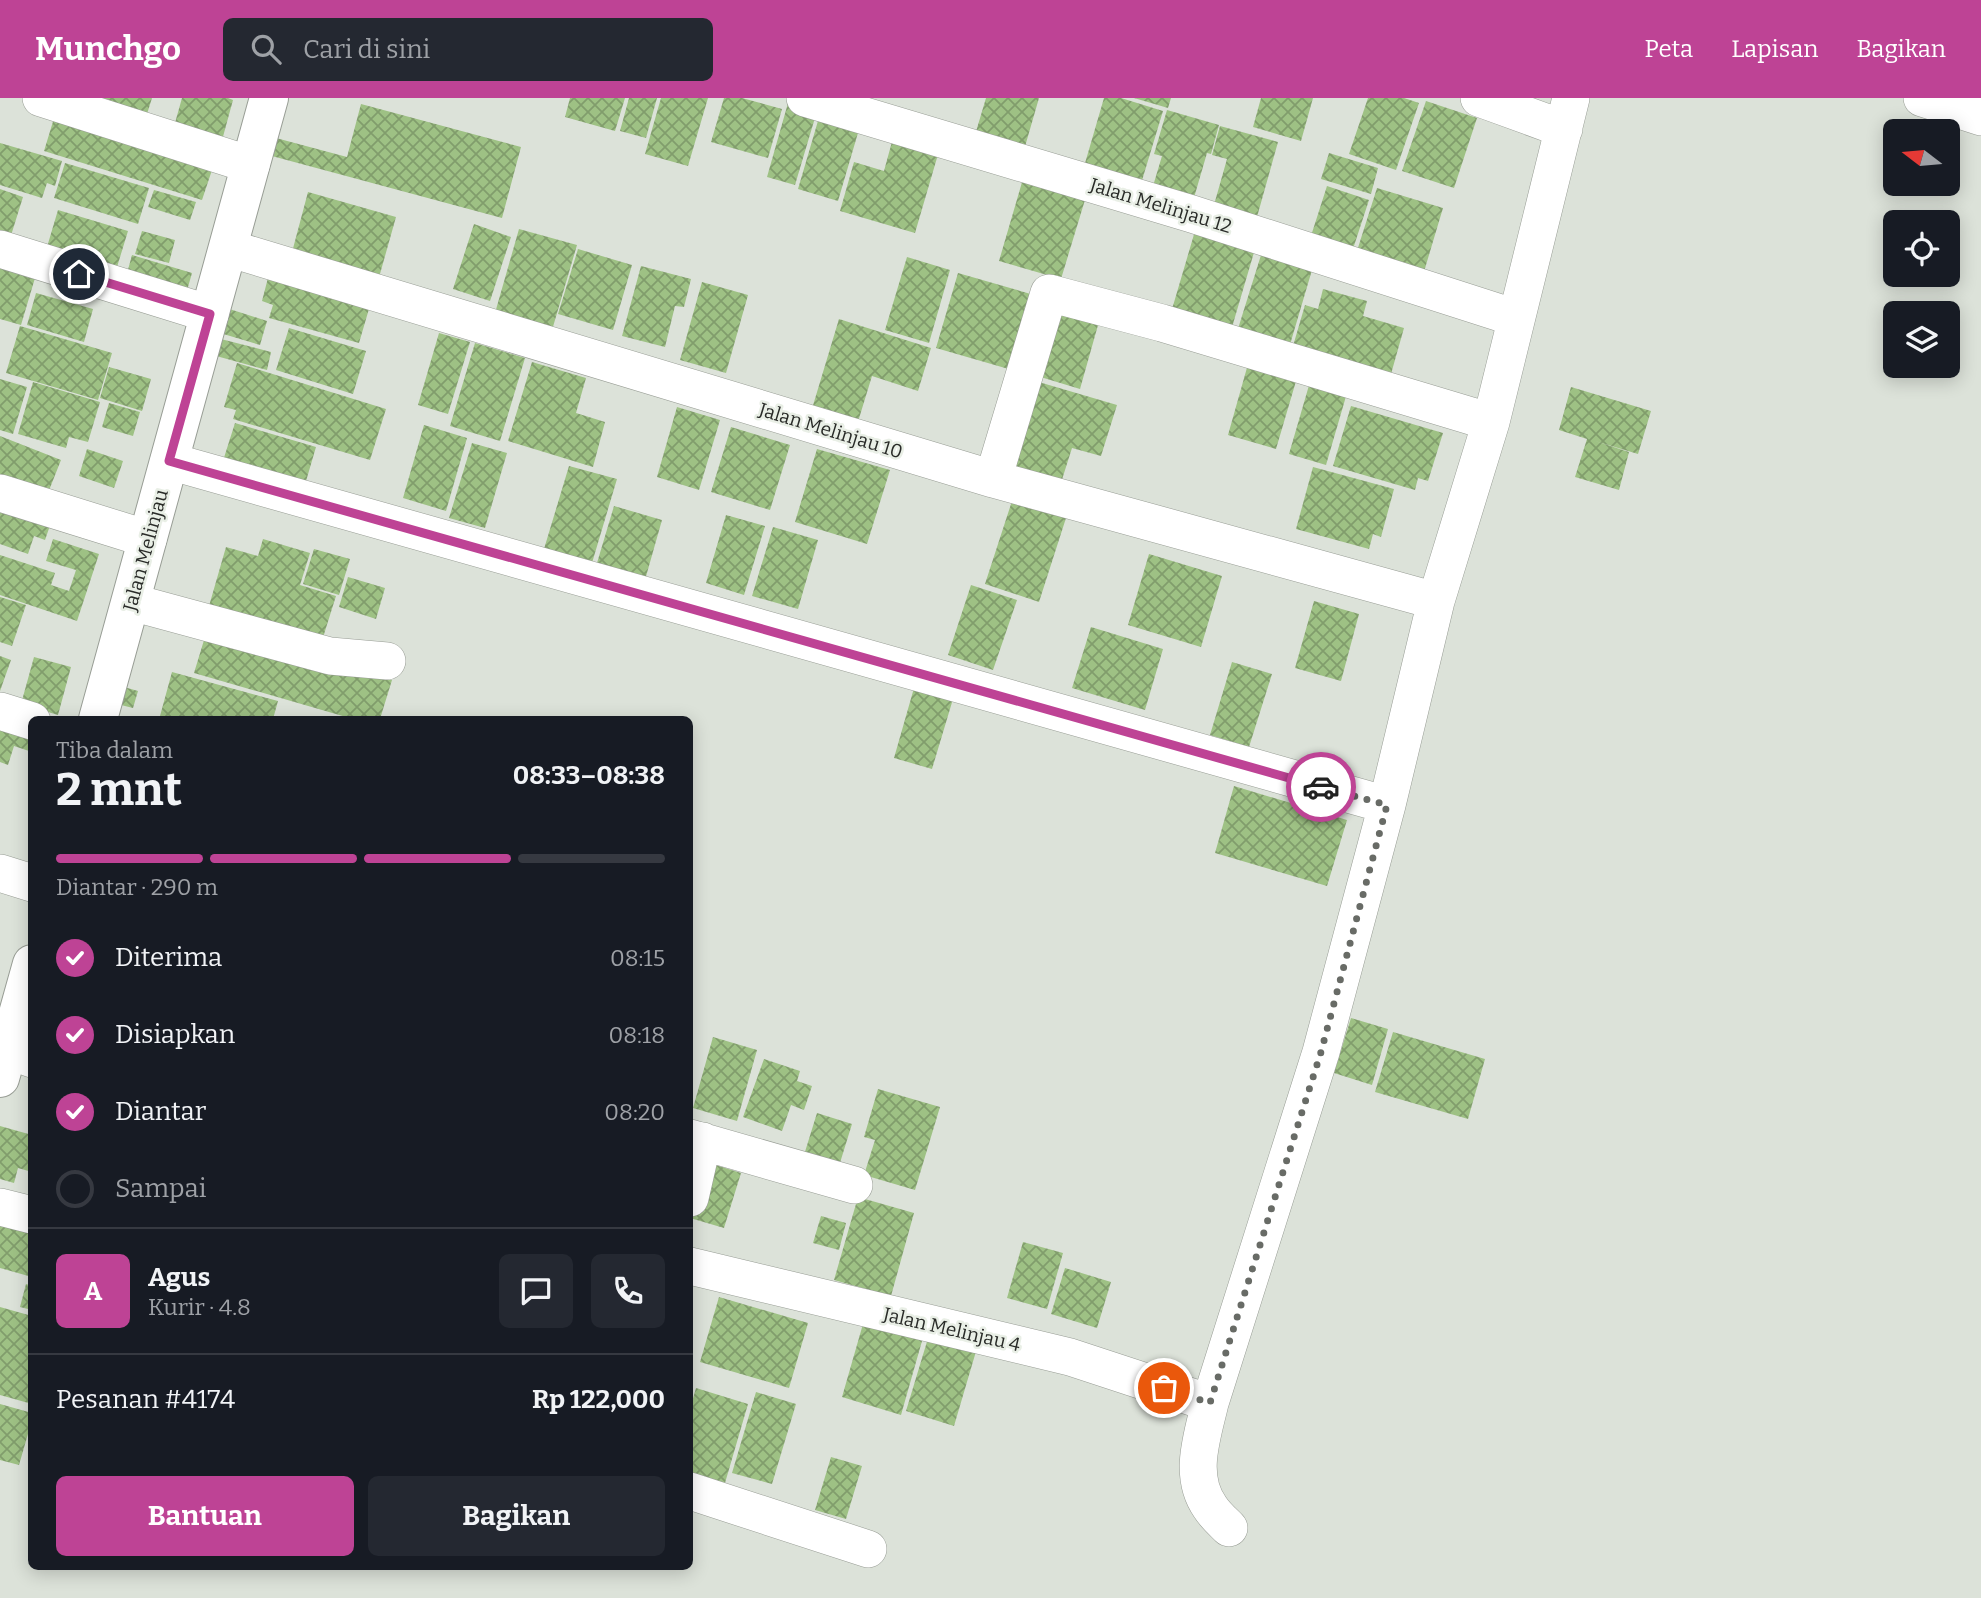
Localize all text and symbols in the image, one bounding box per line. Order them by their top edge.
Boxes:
search box [223,18,713,81]
text: Munchgo [35,29,181,69]
icon: search [247,30,285,68]
text: Cari di sini [303,34,430,65]
text: Peta [1645,35,1693,63]
text: Lapisan [1731,35,1818,63]
text: Bagikan [1856,35,1946,63]
north arrow [1883,119,1960,196]
map controls [1883,119,1960,378]
street label: Jalan Melinjau 12 [1086,173,1235,238]
button: locate [1883,210,1960,287]
pin [49,244,109,304]
icon: home [60,255,98,293]
button: layers [1883,301,1960,378]
street label: Jalan Melinjau 10 [755,397,905,463]
street label: Jalan Melinjau [118,486,173,615]
text: Tiba dalam [56,736,173,764]
courier [1286,752,1356,822]
text: 08:33–08:38 [513,760,665,791]
text: 2 mnt [56,762,182,817]
icon: car [1302,768,1340,806]
text: Diantar · 290 m [56,873,218,901]
icon: check [56,939,94,977]
text: Diterima [115,942,222,973]
text: 08:15 [610,944,665,972]
icon: check [56,1016,94,1054]
text: Disiapkan [115,1019,235,1050]
text: 08:18 [608,1021,665,1049]
icon: check [56,1093,94,1131]
text: Diantar [115,1096,206,1127]
text: 08:20 [604,1098,665,1126]
text: Sampai [115,1173,207,1204]
button: chat [499,1254,573,1328]
button: phone [591,1254,665,1328]
text: Agus [148,1262,210,1293]
text: A [84,1276,102,1307]
text: Kurir · 4.8 [148,1293,251,1321]
street label: Jalan Melinjau 4 [880,1302,1023,1356]
pin [1134,1358,1194,1418]
icon: bag [1145,1369,1183,1407]
text: Pesanan #4174 [56,1384,235,1415]
text: Rp 122,000 [532,1384,665,1415]
button: Bantuan [56,1476,354,1556]
button: Bagikan [368,1476,665,1556]

